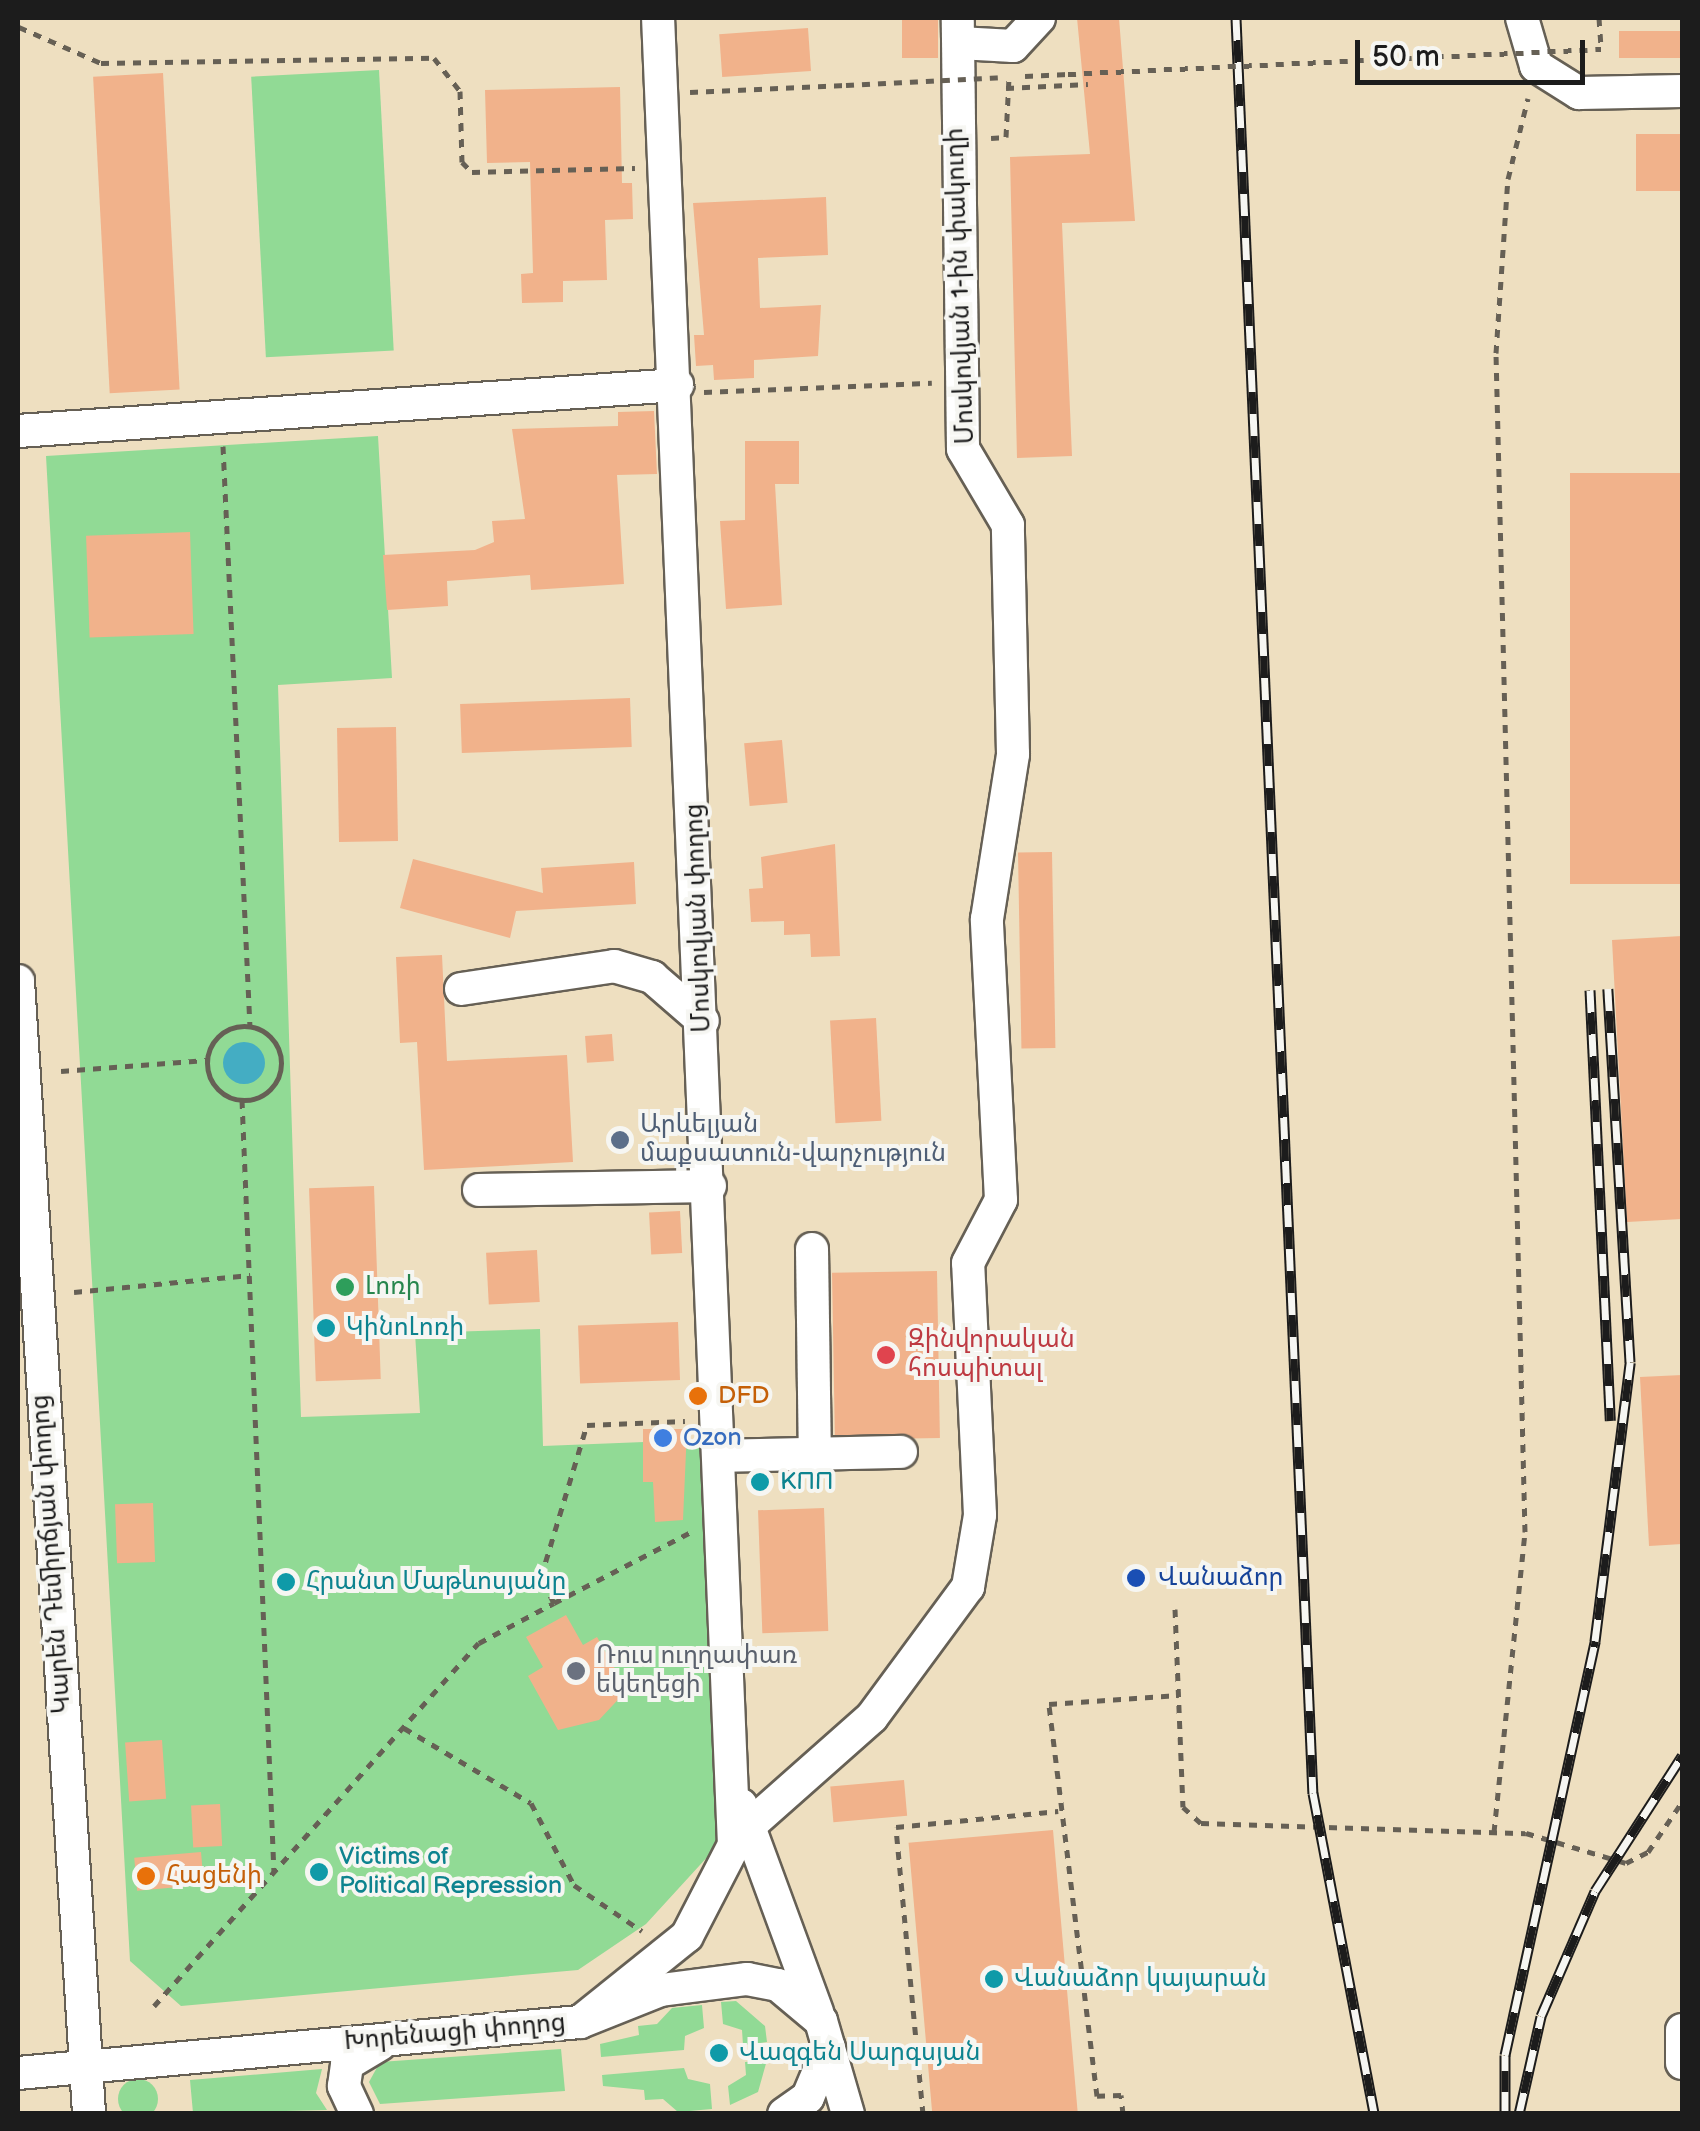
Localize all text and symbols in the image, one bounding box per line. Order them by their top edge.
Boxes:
scale bar [1360,20,1590,82]
text: 50 m [1372,39,1440,75]
street label: Մոսկովյան 1-ին փակուղի [940,127,982,445]
street label: Մոսկովյան փողոց [680,803,718,1033]
place label: Արևելյան մաքսատուն-վարչություն [640,1111,946,1170]
marker: Արևելյան մաքսատուն-վարչություն [609,1129,631,1151]
place label: Լոռի [365,1272,421,1302]
marker: Լոռի [334,1276,356,1298]
place label: ԿինոԼոռի [346,1313,464,1343]
marker: ԿինոԼոռի [315,1317,337,1339]
place label: Զինվորական հոսպիտալ [908,1326,1075,1385]
marker: Զինվորական հոսպիտալ [873,1342,899,1368]
place label: DFD [718,1381,769,1411]
marker: DFD [687,1385,709,1407]
street label: Կարեն Դեմիրճյան փողոց [26,1393,78,1715]
place label: Ozon [683,1423,742,1453]
marker: Ozon [652,1427,674,1449]
place label: КПП [780,1467,834,1497]
marker: КПП [749,1471,771,1493]
place label: Վանաձոր [1158,1563,1283,1593]
marker: Վանաձոր [1123,1565,1149,1591]
place label: Հրանտ Մաթևոսյանը [306,1567,566,1597]
marker: Հրանտ Մաթևոսյանը [275,1571,297,1593]
place label: Ռուս ուղղափառ եկեղեցի [596,1642,797,1701]
marker: Ռուս ուղղափառ եկեղեցի [565,1660,587,1682]
place label: Victims of Political Repression [339,1843,562,1902]
place label: Հացենի [166,1861,262,1891]
marker: Victims of Political Repression [308,1861,330,1883]
marker: Հացենի [135,1865,157,1887]
place label: Վանաձոր կայարան [1014,1964,1267,1994]
marker: Վանաձոր կայարան [983,1968,1005,1990]
street label: Խորենացի փողոց [343,2008,567,2058]
place label: Վազգեն Սարգսյան [739,2038,980,2068]
marker: Վազգեն Սարգսյան [708,2042,730,2064]

